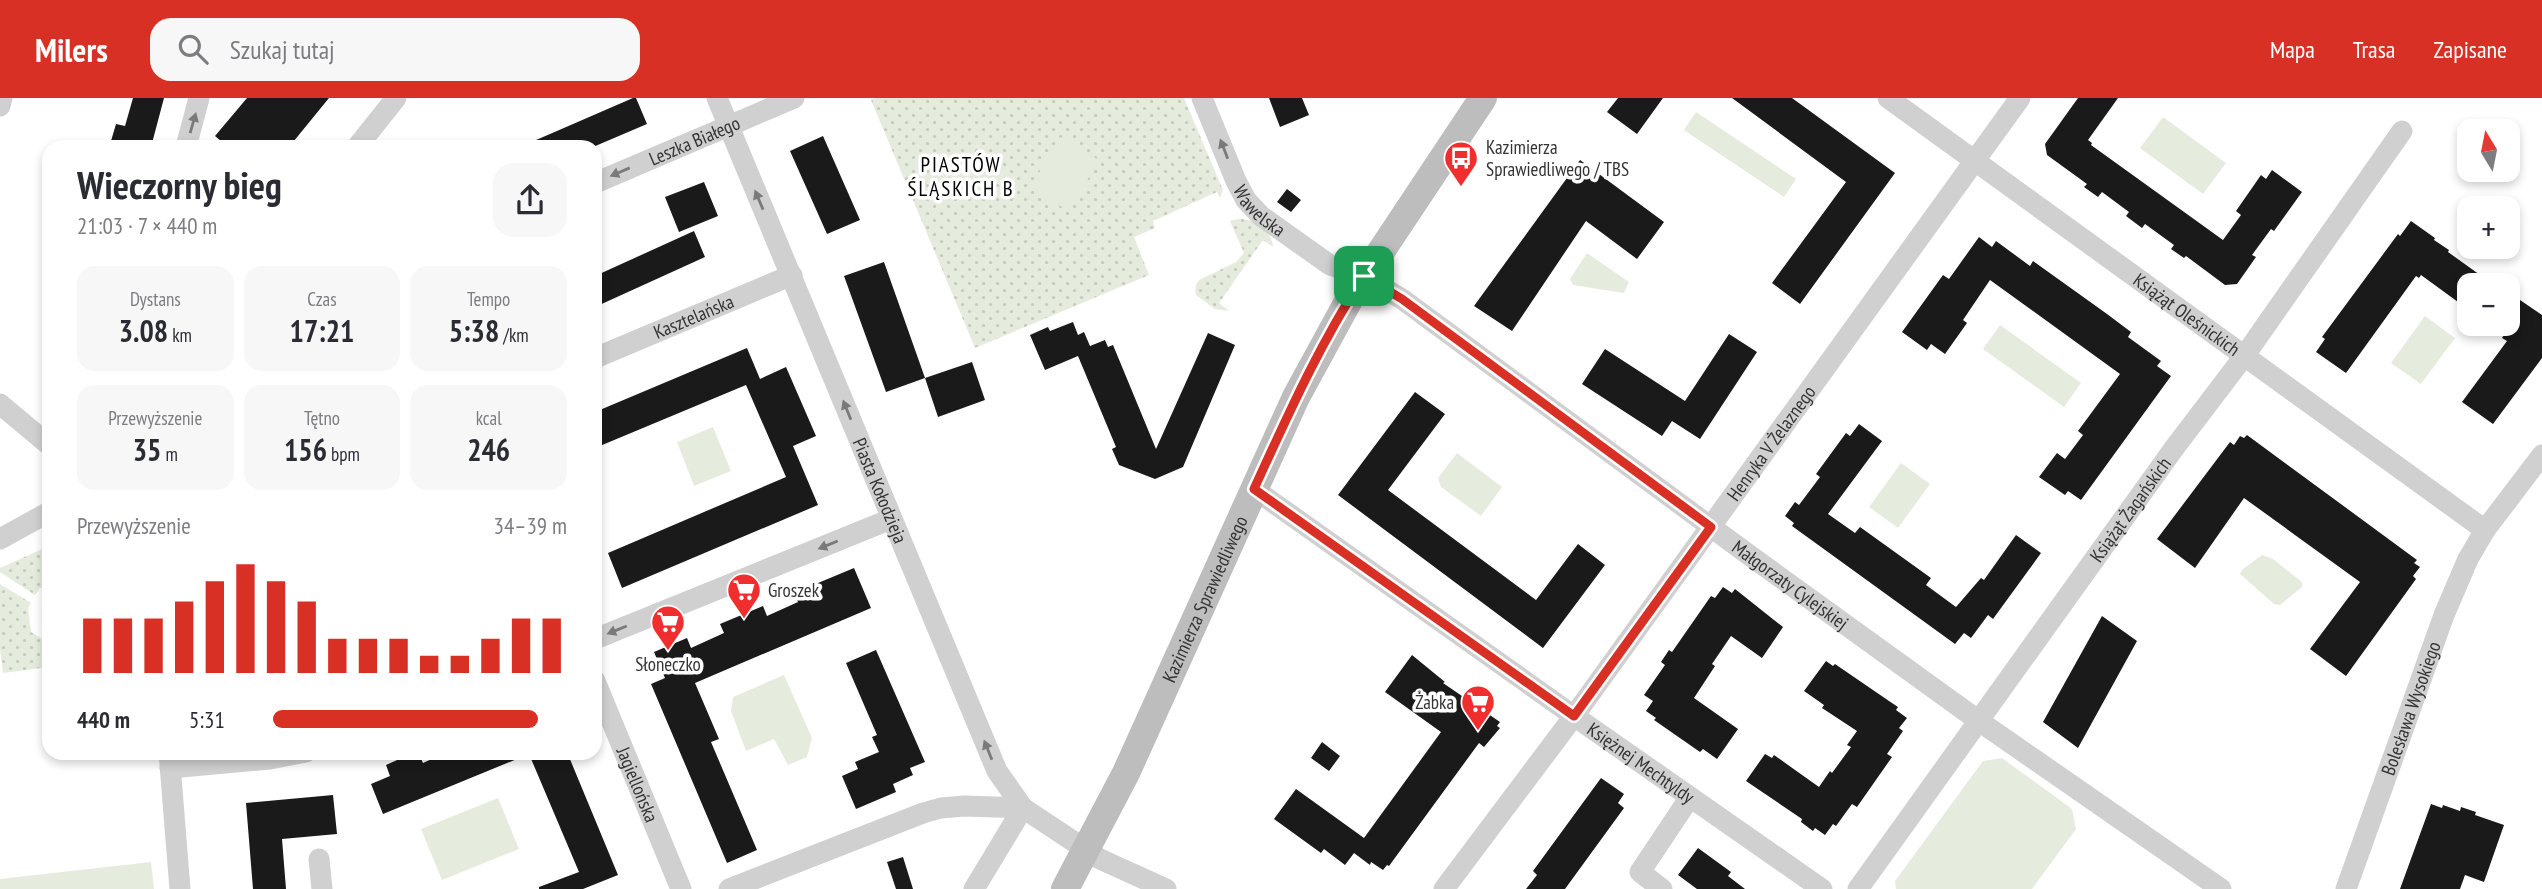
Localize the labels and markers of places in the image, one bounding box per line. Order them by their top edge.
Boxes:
place label: Kazimierza Sprawiedliwego / TBS [1486,135,1629,181]
bus stop icon: Kazimierza Sprawiedliwego / TBS [1442,139,1480,188]
pin [1334,246,1394,306]
supermarket icon: Groszek [725,571,763,620]
place label: Groszek [768,578,820,602]
supermarket icon: Słoneczko [649,603,687,652]
place label: Słoneczko [635,652,701,676]
supermarket icon: Żabka [1459,683,1497,732]
place label: Żabka [1415,690,1454,714]

